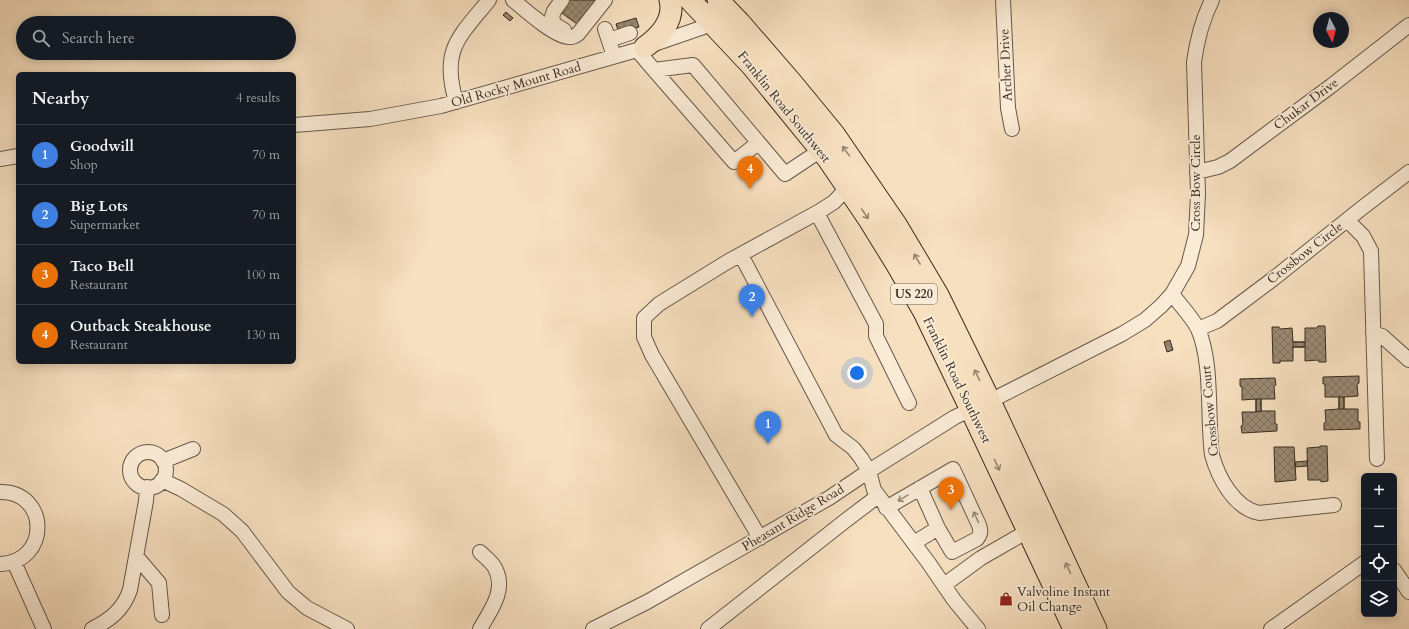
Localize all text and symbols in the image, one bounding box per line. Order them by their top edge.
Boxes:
north arrow [1313,12,1349,48]
search box [16,16,296,60]
icon: search [30,27,52,49]
text: Search here [62,28,135,48]
street label: Archer Drive [995,28,1017,102]
street label: Franklin Road Southwest [733,47,835,167]
street label: Old Rocky Mount Road [449,58,583,112]
street label: Chukar Drive [1270,74,1342,134]
text: Nearby [32,87,89,110]
text: 4 results [236,89,280,107]
street label: Cross Bow Circle [1187,134,1205,232]
text: Goodwill [70,136,134,156]
one-way arrow [842,145,850,156]
text: 1 [42,146,48,164]
text: 70 m [252,146,280,164]
text: Shop [70,156,98,174]
pin: 4 [737,156,763,189]
text: Big Lots [70,196,128,216]
text: 2 [42,206,48,224]
text: 70 m [252,206,280,224]
one-way arrow [861,208,869,219]
text: Supermarket [70,216,140,234]
street label: Crossbow Circle [1263,218,1347,288]
one-way arrow [913,254,921,265]
text: Taco Bell [70,256,134,276]
text: 3 [42,266,48,284]
text: 100 m [246,266,280,284]
text: Restaurant [70,276,128,294]
pin: 2 [739,284,765,317]
road number: US 220 [891,284,937,304]
street label: Franklin Road Southwest [919,314,995,446]
text: Outback Steakhouse [70,316,212,336]
text: 4 [42,326,48,344]
text: 130 m [246,326,280,344]
text: Restaurant [70,336,128,354]
your location [847,363,867,383]
street label: Crossbow Court [1197,365,1223,457]
one-way arrow [973,369,980,381]
pin: 1 [755,411,781,444]
one-way arrow [994,458,1001,470]
map controls [1361,473,1397,617]
button: + [1361,473,1397,509]
pin: 3 [938,477,964,510]
street label: Pheasant Ridge Road [739,480,847,556]
one-way arrow [897,494,909,502]
button: − [1361,509,1397,545]
one-way arrow [972,511,979,523]
button: locate [1361,545,1397,581]
one-way arrow [1064,563,1071,575]
button: layers [1361,581,1397,617]
place label: Valvoline Instant Oil Change [1017,583,1110,616]
shop icon: Valvoline Instant Oil Change [998,591,1014,607]

